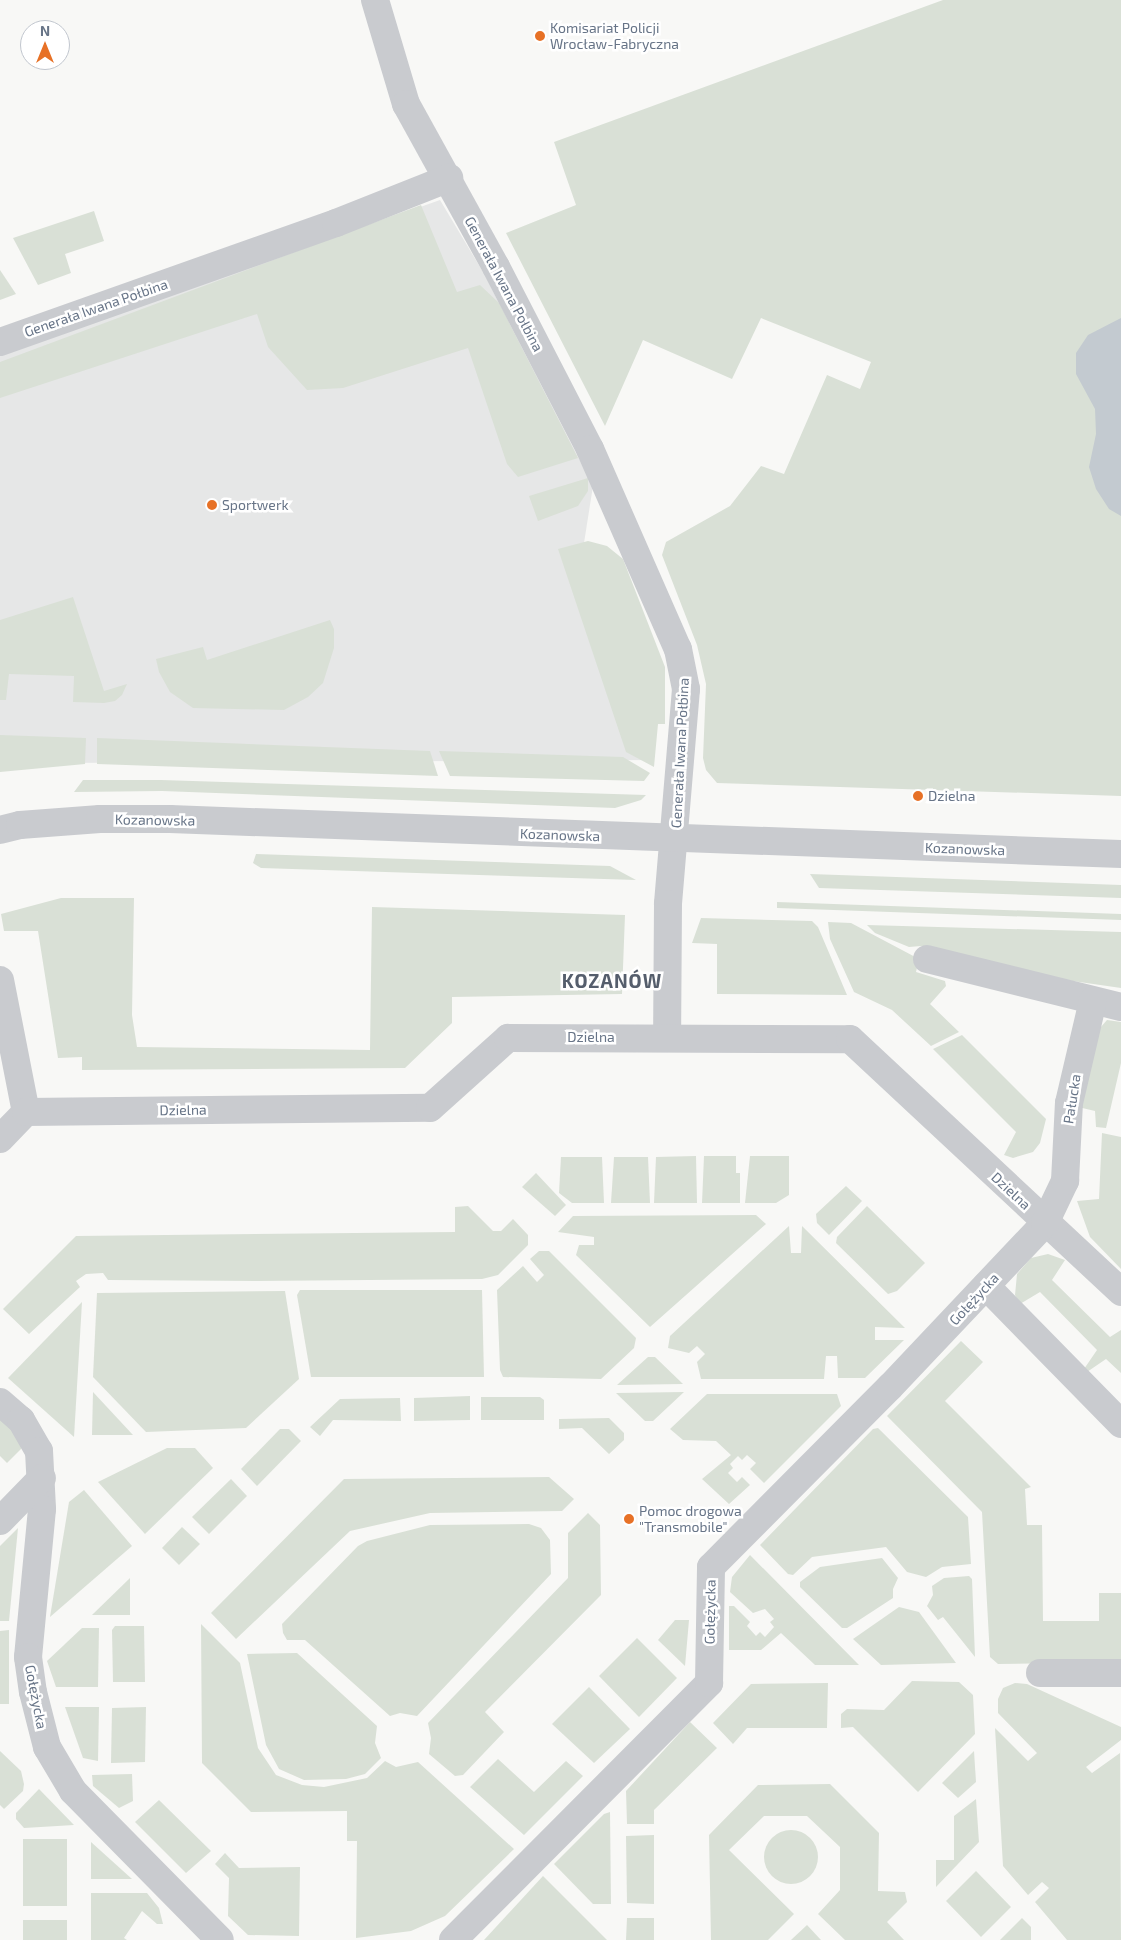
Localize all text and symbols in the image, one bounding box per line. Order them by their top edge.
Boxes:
north arrow [20,20,70,70]
place label: Komisariat Policji Wrocław-Fabryczna [550,20,679,52]
text: N [40,22,50,39]
marker: Komisariat Policji Wrocław-Fabryczna [534,30,546,42]
street label: Generała Iwana Połbina [461,214,547,354]
street label: Generała Iwana Połbina [22,276,170,340]
place label: Sportwerk [222,497,289,513]
marker: Sportwerk [206,499,218,511]
street label: Generała Iwana Połbina [668,677,692,829]
place label: Dzielna [928,788,975,804]
marker: Dzielna [912,790,924,802]
street label: Kozanowska [115,811,195,829]
street label: Kozanowska [520,825,600,845]
street label: Kozanowska [925,839,1005,859]
district label: KOZANÓW [561,970,663,992]
street label: Dzielna [567,1029,615,1045]
street label: Pałucka [1060,1073,1084,1125]
street label: Dzielna [159,1101,207,1119]
street label: Dzielna [988,1169,1034,1213]
street label: Gołężycka [946,1270,1002,1328]
place label: Pomoc drogowa "Transmobile" [639,1503,742,1535]
marker: Pomoc drogowa "Transmobile" [623,1513,635,1525]
street label: Gołężycka [701,1579,719,1645]
street label: Gołężycka [22,1664,50,1730]

